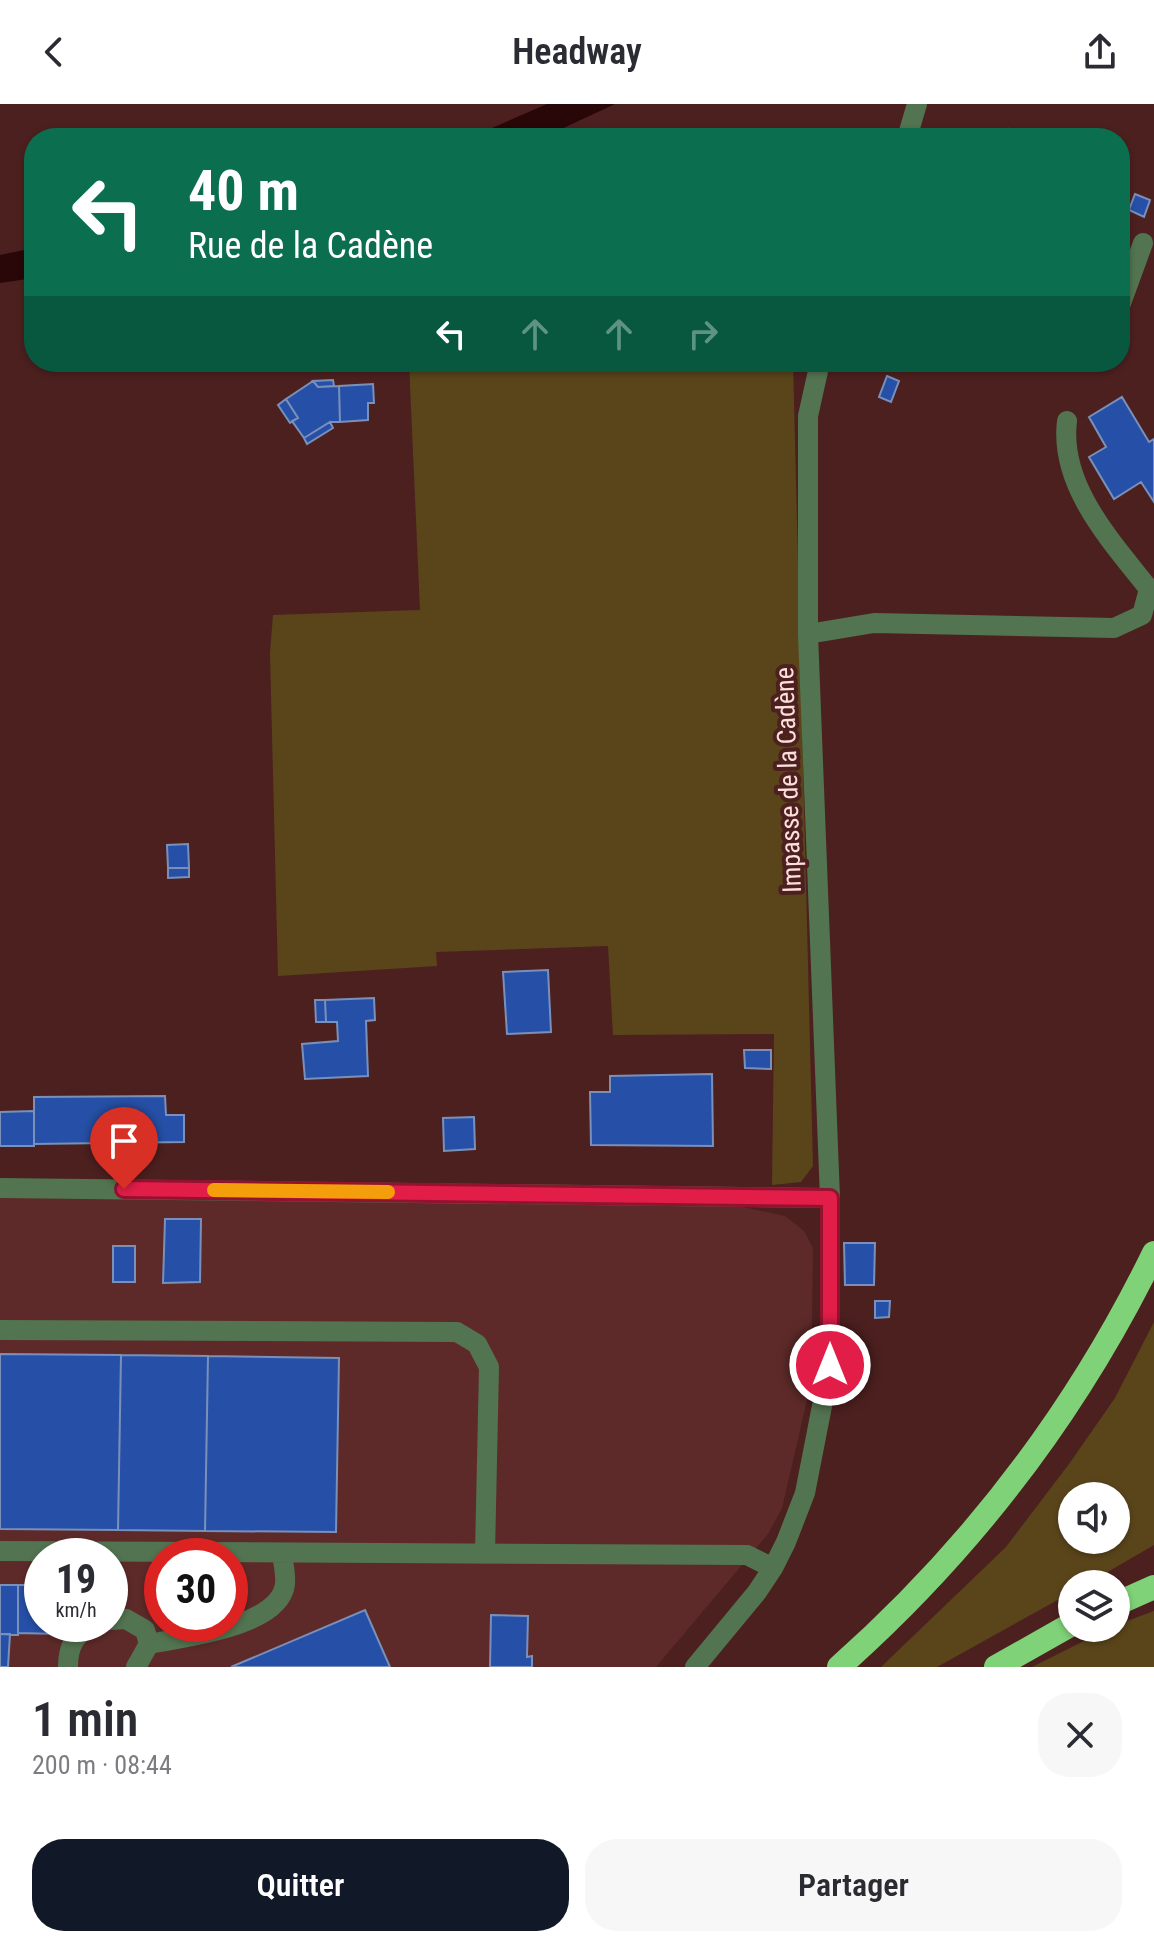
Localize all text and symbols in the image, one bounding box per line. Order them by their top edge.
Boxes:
icon: back [32,30,76,74]
icon: share [1078,30,1122,74]
text: Headway [512,31,642,73]
text: 40 m [188,158,299,224]
icon: left [56,160,160,264]
text: Rue de la Cadène [188,225,433,267]
icon: left [429,312,473,356]
icon: ahead [513,312,557,356]
icon: ahead [597,312,641,356]
icon: right [681,312,725,356]
street label: Impasse de la Cadène [769,667,807,893]
pin [90,1107,158,1189]
icon: arrive [102,1119,146,1163]
position arrow [788,1323,872,1407]
map controls [1058,1482,1130,1642]
button: sound [1058,1482,1130,1554]
speed limit sign: 30 [144,1538,248,1642]
text: 19 [56,1556,96,1603]
button: layers [1058,1570,1130,1642]
text: km/h [55,1598,97,1622]
text: 1 min [32,1691,138,1748]
button: close [1038,1693,1122,1777]
text: 200 m · 08:44 [32,1750,172,1780]
button: Quitter [32,1839,569,1931]
button: Partager [585,1839,1122,1931]

